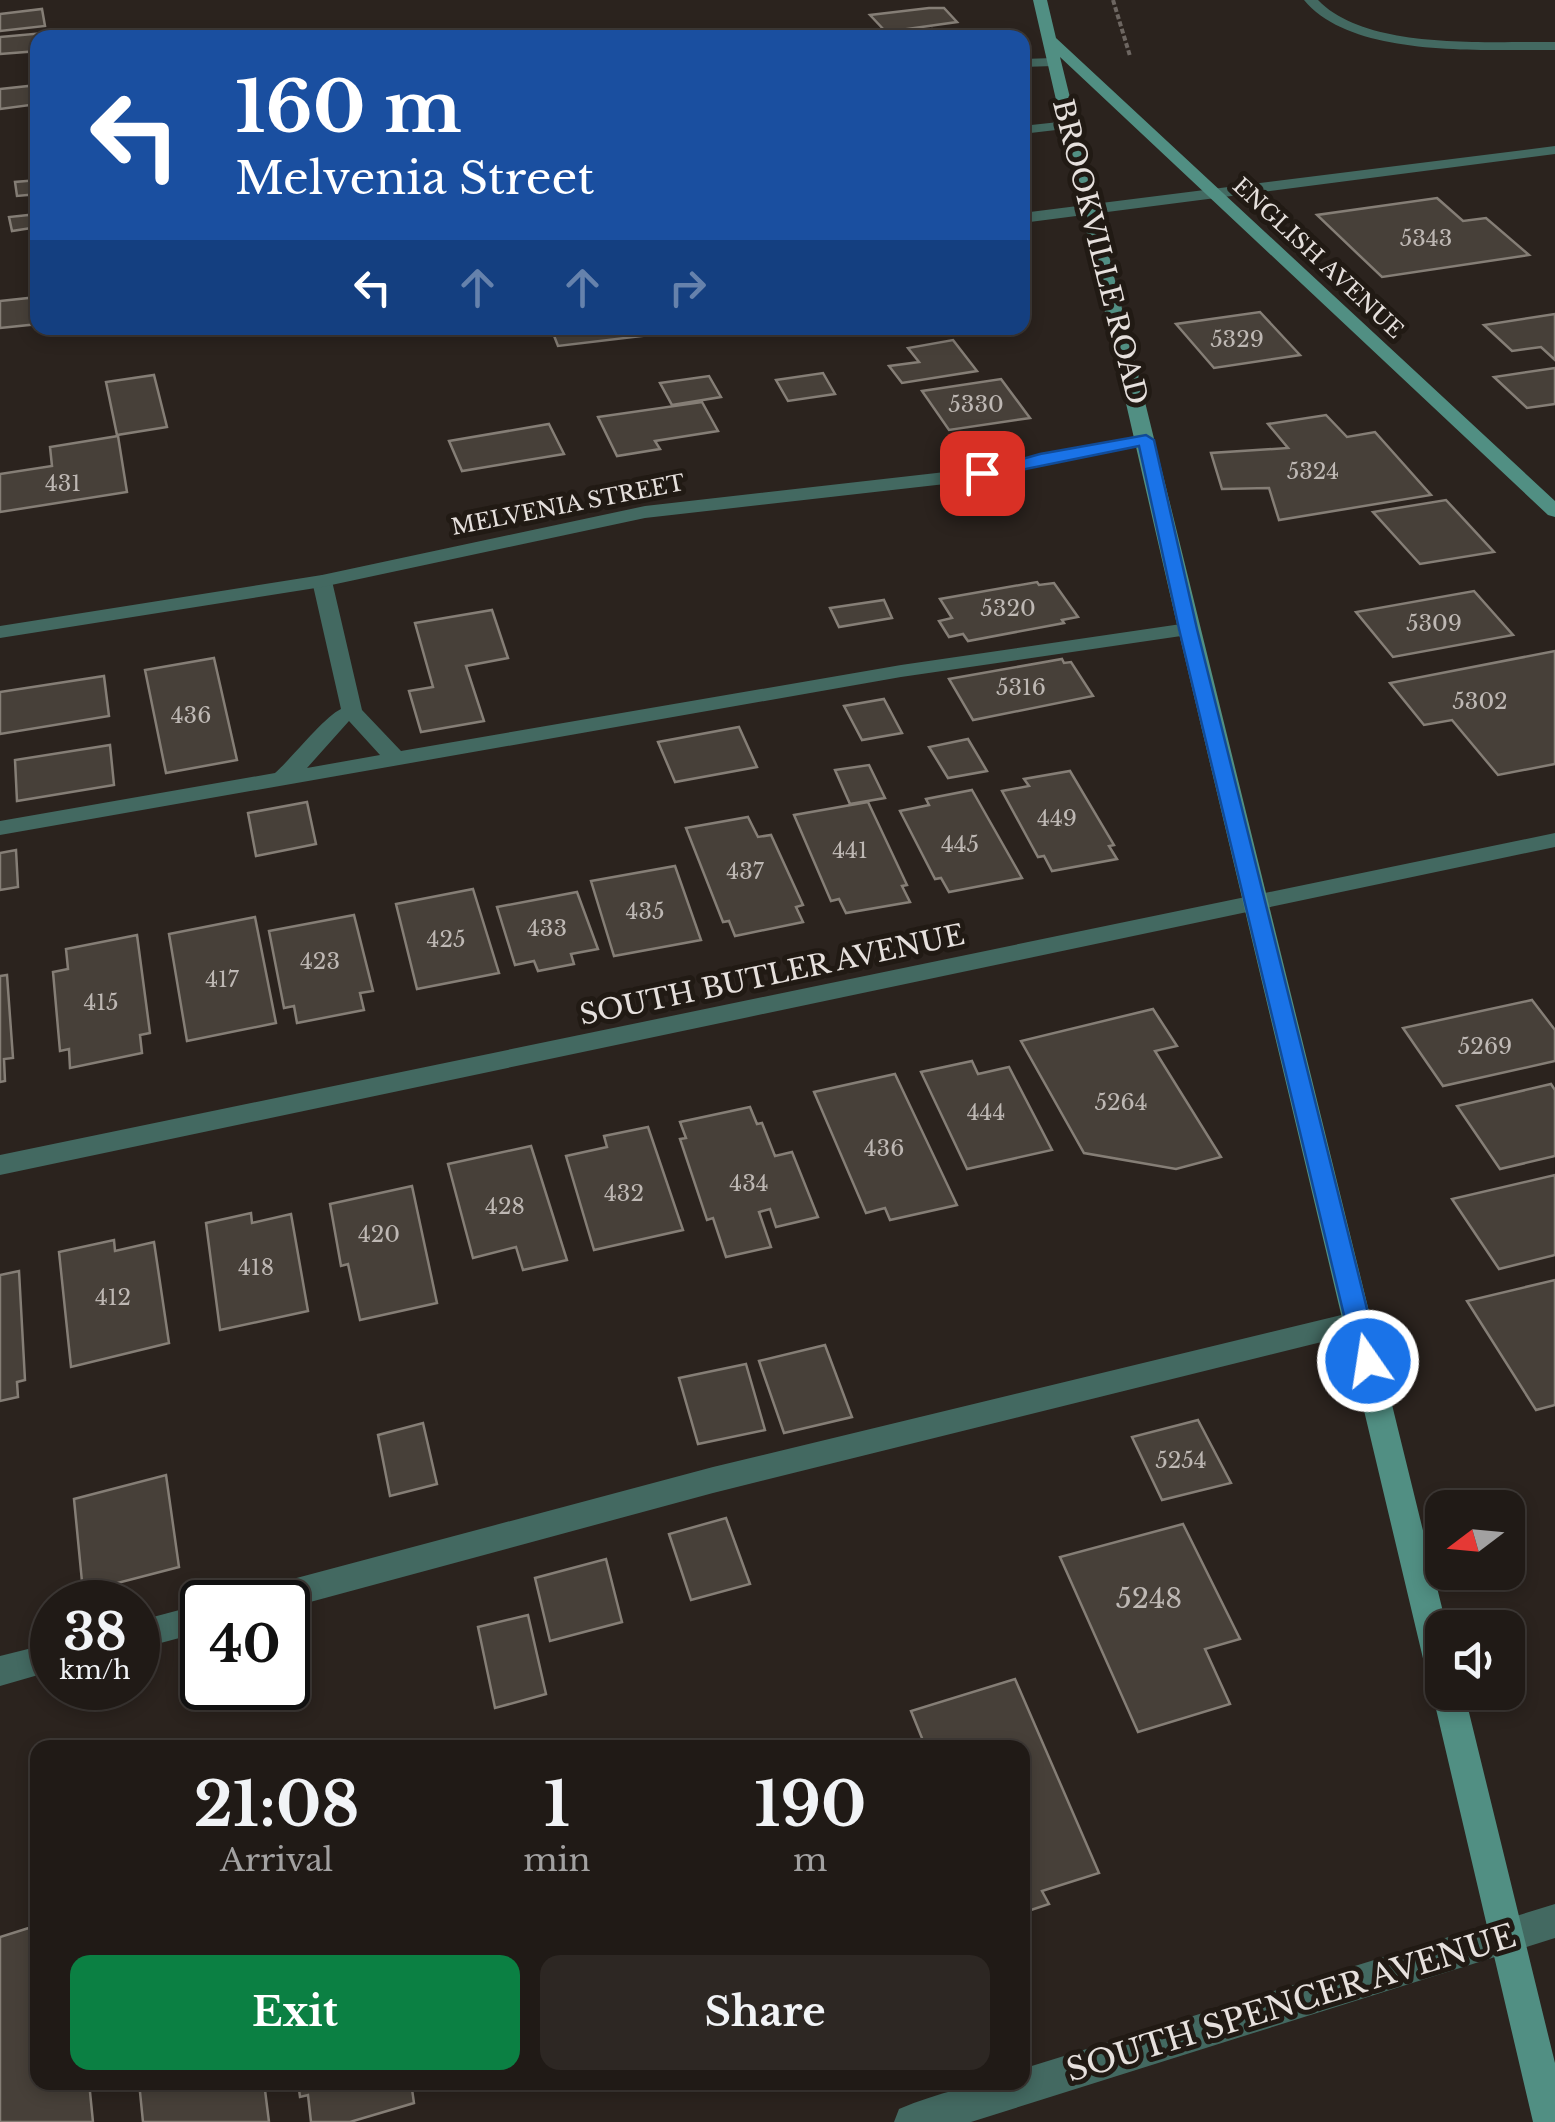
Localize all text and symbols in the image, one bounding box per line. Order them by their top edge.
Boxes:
text: 160 m [235,64,462,151]
icon: left [70,70,200,200]
street label: BROOKVILLE ROAD [1045,96,1155,408]
text: Melvenia Street [235,150,594,206]
street label: ENGLISH AVENUE [1227,172,1409,344]
house number: 5343 [1400,225,1452,252]
icon: left [345,260,400,315]
icon: ahead [450,260,505,315]
icon: ahead [555,260,610,315]
icon: right [660,260,715,315]
house number: 5329 [1210,326,1264,353]
house number: 5330 [948,391,1004,418]
pin [940,431,1025,516]
icon: arrive [955,446,1010,501]
house number: 5324 [1287,458,1339,485]
street label: MELVENIA STREET [449,469,687,541]
house number: 431 [45,470,81,497]
house number: 5320 [980,595,1036,622]
house number: 5309 [1406,610,1462,637]
house number: 5316 [996,674,1046,701]
house number: 5302 [1452,688,1508,715]
house number: 436 [171,702,211,729]
house number: 449 [1037,805,1077,832]
house number: 445 [941,831,979,858]
house number: 441 [832,837,868,864]
house number: 437 [726,858,765,885]
house number: 435 [626,898,664,925]
house number: 433 [527,915,567,942]
street label: SOUTH BUTLER AVENUE [576,917,968,1033]
house number: 425 [427,926,465,953]
house number: 423 [300,948,340,975]
house number: 417 [205,966,240,993]
house number: 415 [83,989,119,1016]
house number: 5269 [1458,1033,1512,1060]
house number: 5264 [1094,1089,1148,1116]
house number: 444 [967,1099,1005,1126]
house number: 436 [864,1135,904,1162]
house number: 434 [729,1170,769,1197]
house number: 432 [604,1180,644,1207]
house number: 428 [485,1193,525,1220]
house number: 420 [358,1221,400,1248]
house number: 418 [238,1254,274,1281]
house number: 412 [95,1284,131,1311]
position arrow [1316,1309,1420,1413]
house number: 5254 [1155,1447,1207,1474]
north arrow [1425,1490,1525,1590]
map controls [1425,1490,1525,1710]
speed limit sign: 40 [180,1580,310,1710]
house number: 5248 [1116,1581,1182,1616]
text: 38 [63,1601,127,1664]
button: sound [1425,1610,1525,1710]
text: km/h [60,1655,130,1686]
text: 21:08 [194,1768,359,1842]
text: 1 [544,1768,570,1842]
text: 190 [754,1768,866,1842]
text: Arrival [220,1840,333,1880]
text: min [523,1840,591,1880]
text: m [793,1840,827,1880]
street label: SOUTH SPENCER AVENUE [1061,1915,1521,2091]
button: Exit [70,1955,520,2070]
button: Share [540,1955,990,2070]

